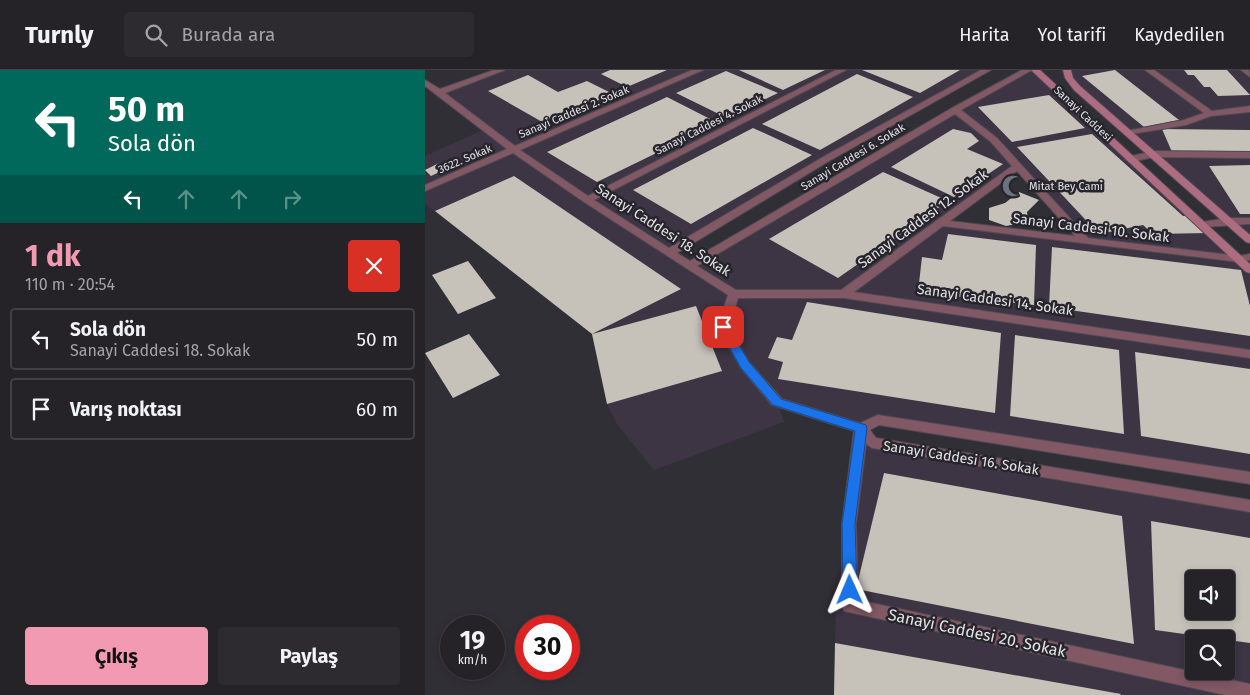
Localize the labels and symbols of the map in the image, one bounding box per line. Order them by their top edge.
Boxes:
street label: Sanayi Caddesi 2. Sokak [517,83,631,141]
street label: Sanayi Caddesi [1051,84,1115,144]
street label: Sanayi Caddesi 4. Sokak [653,92,765,158]
street label: Sanayi Caddesi 6. Sokak [799,121,908,193]
street label: 3622. Sokak [436,142,494,176]
street label: Sanayi Caddesi 12. Sokak [855,166,992,272]
mosque icon: Mitat Bey Cami [1000,173,1026,199]
street label: Sanayi Caddesi 18. Sokak [592,180,734,281]
place label: Mitat Bey Cami [1029,180,1103,193]
street label: Sanayi Caddesi 10. Sokak [1012,210,1171,246]
street label: Sanayi Caddesi 14. Sokak [916,281,1075,319]
pin [702,306,744,348]
street label: Sanayi Caddesi 16. Sokak [882,437,1041,479]
position arrow [823,563,875,615]
street label: Sanayi Caddesi 20. Sokak [886,605,1068,661]
speed limit sign: 30 [515,615,580,680]

